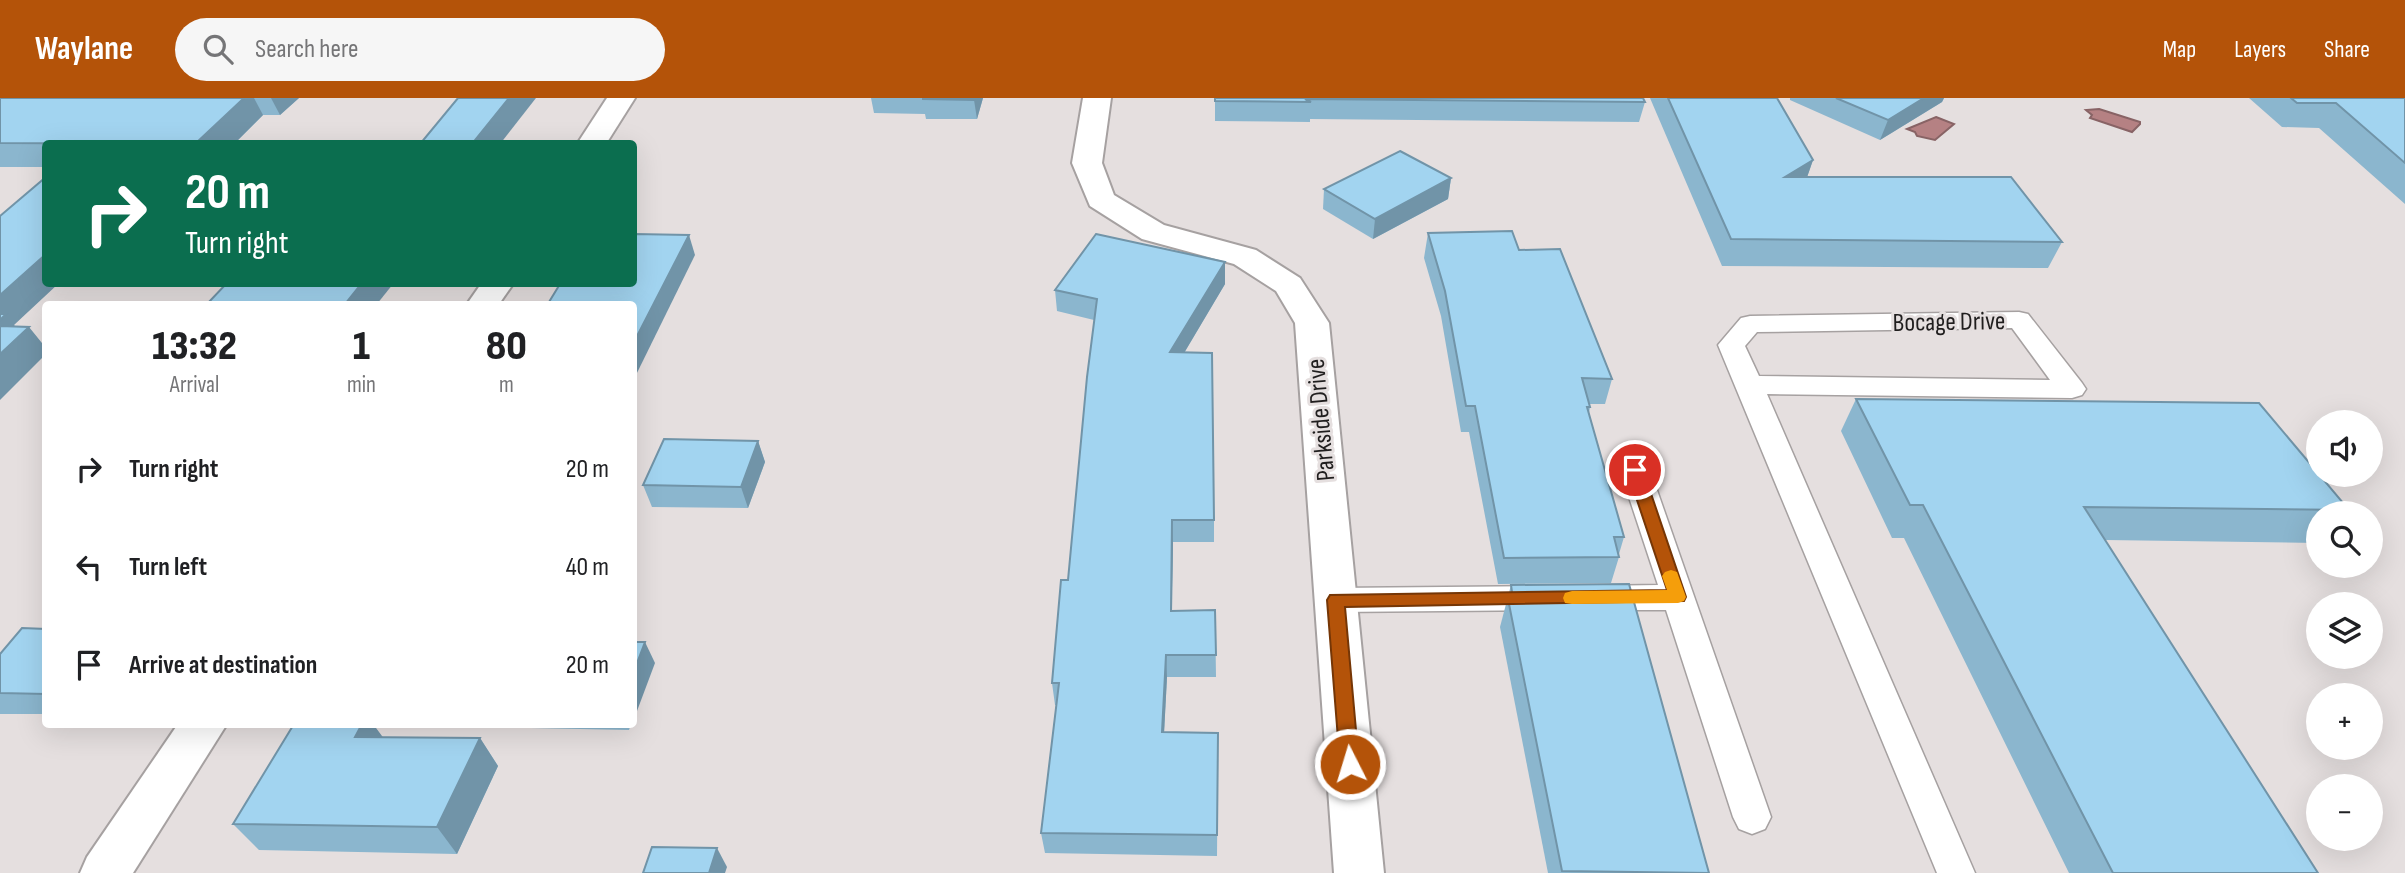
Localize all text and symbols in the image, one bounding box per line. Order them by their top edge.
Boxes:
search box [175,18,665,81]
text: Waylane [35,29,133,69]
icon: search [199,30,237,68]
text: Search here [255,34,358,65]
text: Map [2163,35,2196,64]
text: Layers [2234,35,2286,64]
text: Share [2324,35,2370,64]
text: 20 m [185,164,270,223]
icon: right [70,168,161,259]
text: Turn right [185,224,289,263]
street label: Bocage Drive [1892,306,2006,339]
text: 13:32 [152,321,237,372]
text: 1 [353,321,370,372]
text: 80 [486,321,527,372]
street label: Parkside Drive [1301,357,1342,482]
text: Arrival [170,371,219,399]
text: min [347,371,376,399]
text: m [499,371,514,399]
map controls [2306,410,2383,851]
button: sound [2306,410,2383,487]
pin [1605,440,1665,500]
icon: right [70,450,108,488]
icon: arrive [1616,451,1654,489]
text: Turn right [129,454,218,485]
text: 20 m [566,454,609,485]
button: search [2306,501,2383,578]
icon: left [70,548,108,586]
text: Turn left [129,552,207,583]
text: 40 m [566,552,609,583]
button: layers [2306,592,2383,669]
icon: arrive [70,646,108,684]
text: Arrive at destination [129,650,317,681]
text: 20 m [566,650,609,681]
button: + [2306,683,2383,760]
position arrow [1313,727,1387,801]
button: − [2306,774,2383,851]

